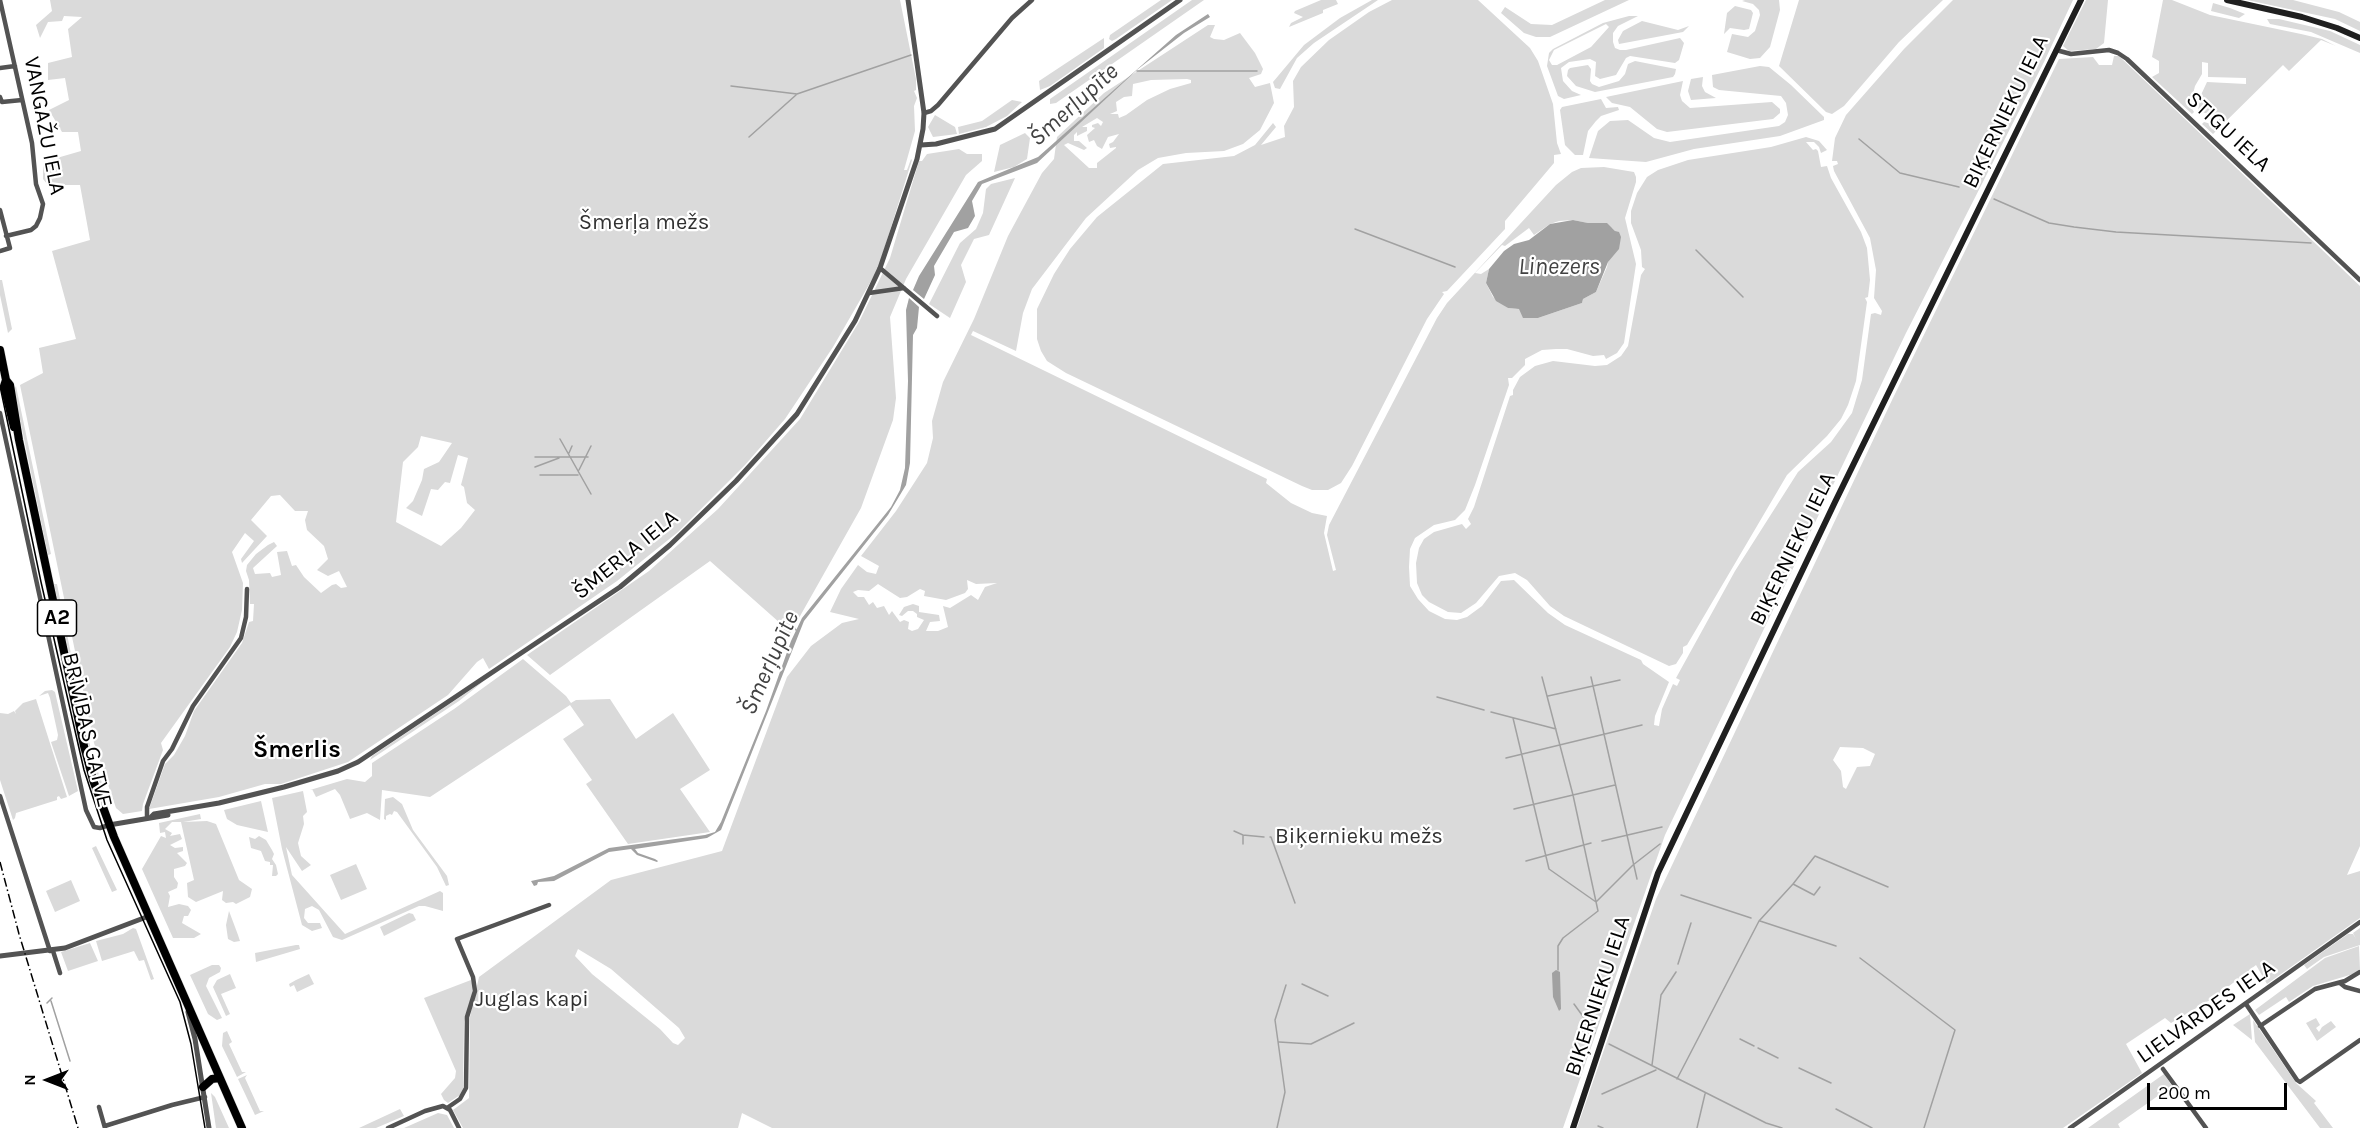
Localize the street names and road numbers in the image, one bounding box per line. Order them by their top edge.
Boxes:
street label: BIĶERNIEKU IELA [1958,31,2054,193]
street label: VANGAŽU IELA [18,55,70,197]
street label: STIGU IELA [2180,86,2276,178]
street label: BIĶERNIEKU IELA [1745,468,1841,630]
street label: ŠMERĻA IELA [568,505,684,605]
road number: A2 [38,600,76,636]
street label: BRĪVĪBAS GATVE [56,650,118,810]
street label: BIĶERNIEKU IELA [1560,913,1636,1079]
street label: LIELVĀRDES IELA [2132,955,2280,1069]

